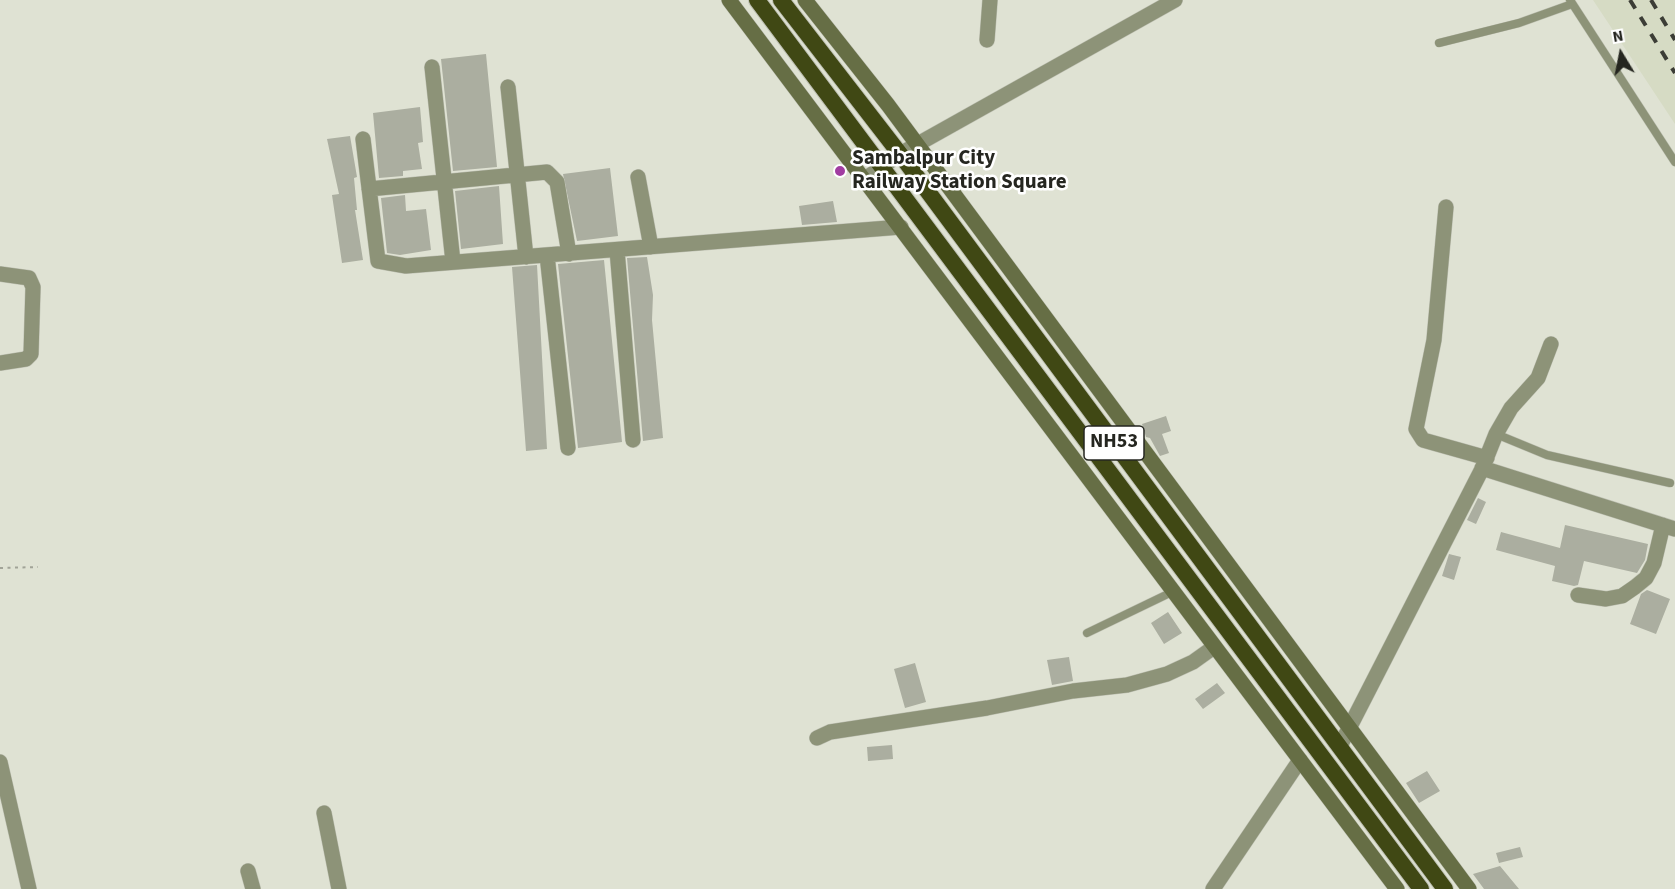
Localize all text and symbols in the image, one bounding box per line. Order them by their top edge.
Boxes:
north arrow [1591,24,1651,84]
text: N [1611,25,1625,48]
place label: Sambalpur City Railway Station Square [852,146,1067,196]
marker: Sambalpur City Railway Station Square [833,164,847,178]
road number: NH53 [1084,426,1144,460]

